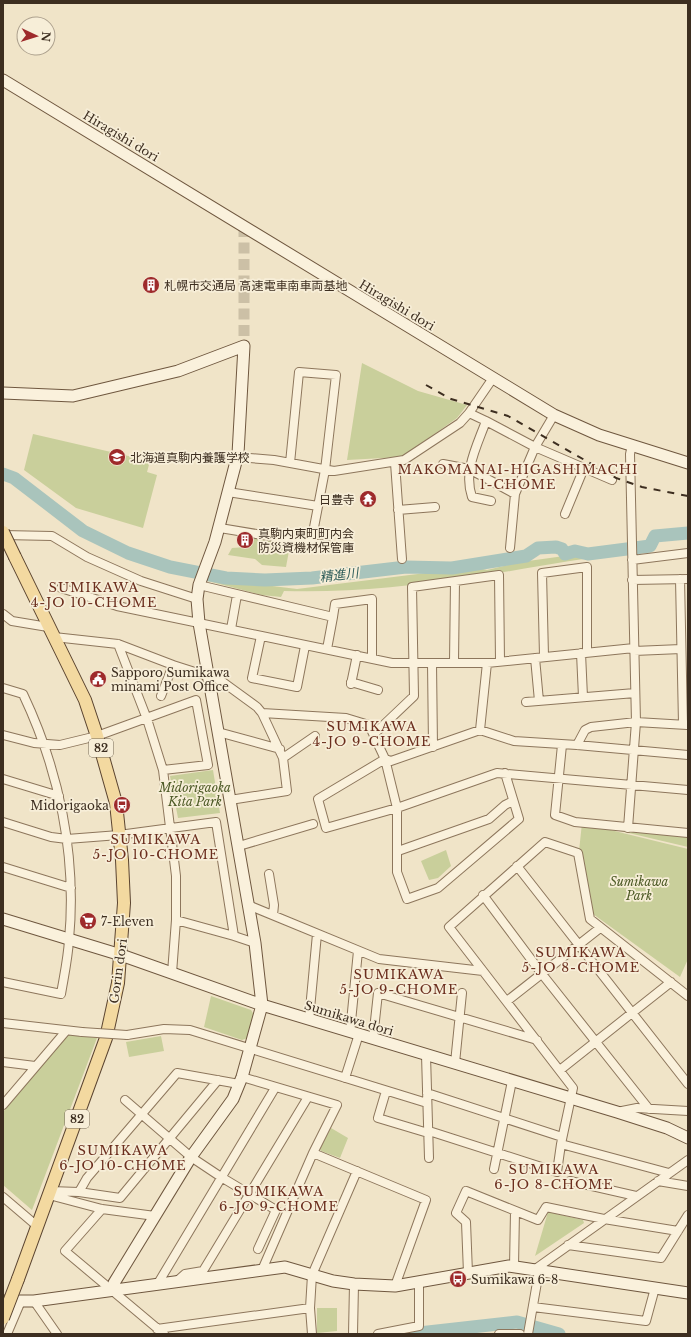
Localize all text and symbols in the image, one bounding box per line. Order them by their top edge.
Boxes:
north arrow [16,16,56,56]
text: N [39,31,53,43]
street label: Hiragishi dori [80,107,162,165]
building icon: 札幌市交通局 高速電車南車両基地 [141,275,161,295]
street label: Hiragishi dori [356,276,438,334]
place label: 札幌市交通局 高速電車南車両基地 [164,278,347,293]
school or university icon: 北海道真駒内養護学校 [107,447,127,467]
place label: 北海道真駒内養護学校 [130,450,250,465]
district label: MAKOMANAI-HIGASHIMACHI 1-CHOME [398,461,638,493]
temple icon: 日豊寺 [358,489,378,509]
place label: 日豊寺 [319,492,355,507]
place label: 真駒内東町町内会 防災資機材保管庫 [258,526,354,555]
building icon: 真駒内東町町内会 防災資機材保管庫 [235,530,255,550]
water label: 精進川 [319,564,361,586]
district label: SUMIKAWA 4-JO 10-CHOME [31,579,157,611]
place label: Sapporo Sumikawa minami Post Office [111,665,230,694]
public building icon: Sapporo Sumikawa minami Post Office [88,669,108,689]
district label: SUMIKAWA 4-JO 9-CHOME [312,718,432,750]
road number: 82 [89,739,113,757]
park label: Midorigaoka Kita Park [158,780,231,809]
bus stop icon: Midorigaoka [112,795,132,815]
place label: Midorigaoka [30,798,109,813]
district label: SUMIKAWA 5-JO 10-CHOME [93,831,219,863]
park label: Sumikawa Park [610,874,668,903]
supermarket icon: 7-Eleven [78,911,98,931]
place label: 7-Eleven [101,914,154,929]
street label: Gorin dori [106,937,130,1005]
district label: SUMIKAWA 5-JO 8-CHOME [522,944,640,976]
district label: SUMIKAWA 5-JO 9-CHOME [340,966,458,998]
street label: Sumikawa dori [303,997,395,1039]
road number: 82 [65,1110,89,1128]
district label: SUMIKAWA 6-JO 10-CHOME [59,1142,187,1174]
district label: SUMIKAWA 6-JO 8-CHOME [494,1161,614,1193]
district label: SUMIKAWA 6-JO 9-CHOME [219,1183,339,1215]
bus stop icon: Sumikawa 6-8 [448,1269,468,1289]
place label: Sumikawa 6-8 [471,1272,558,1287]

